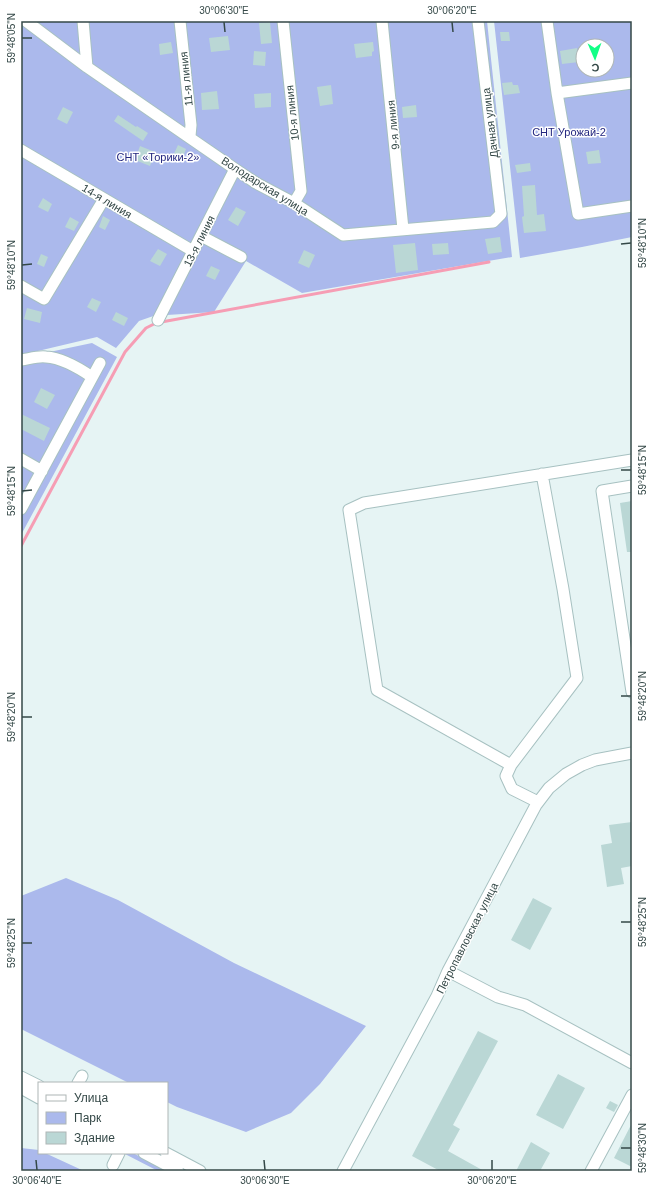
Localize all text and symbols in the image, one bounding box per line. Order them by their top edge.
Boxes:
text: 30°06'30"E [199,5,249,16]
text: 30°06'20"E [427,5,477,16]
text: 59°48'05"N [6,13,17,63]
north arrow [575,38,615,78]
street label: 11-я линия [177,51,195,107]
text: С [591,62,600,74]
street label: 10-я линия [283,85,301,141]
street label: Дачная улица [480,86,500,159]
street label: 9-я линия [384,100,402,150]
park label: СНТ Урожай-2 [532,126,606,138]
park label: СНТ «Торики-2» [117,151,199,163]
street label: Володарская улица [219,154,311,218]
street label: 14-я линия [80,182,134,220]
street label: 13-я линия [181,213,217,269]
text: 59°48'10"N [637,218,648,268]
text: 59°48'10"N [6,240,17,290]
text: 59°48'15"N [637,445,648,495]
text: 59°48'15"N [6,466,17,516]
text: 59°48'20"N [637,671,648,721]
text: 59°48'20"N [6,692,17,742]
street label: Петропавловская улица [434,880,501,995]
text: 59°48'25"N [637,897,648,947]
text: 59°48'25"N [6,918,17,968]
legend [38,1082,168,1154]
text: Улица [74,1091,108,1105]
text: Парк [74,1111,102,1125]
text: 59°48'30"N [637,1123,648,1173]
text: Здание [74,1131,115,1145]
text: 30°06'40"E [12,1175,62,1186]
text: 30°06'30"E [240,1175,290,1186]
text: 30°06'20"E [467,1175,517,1186]

